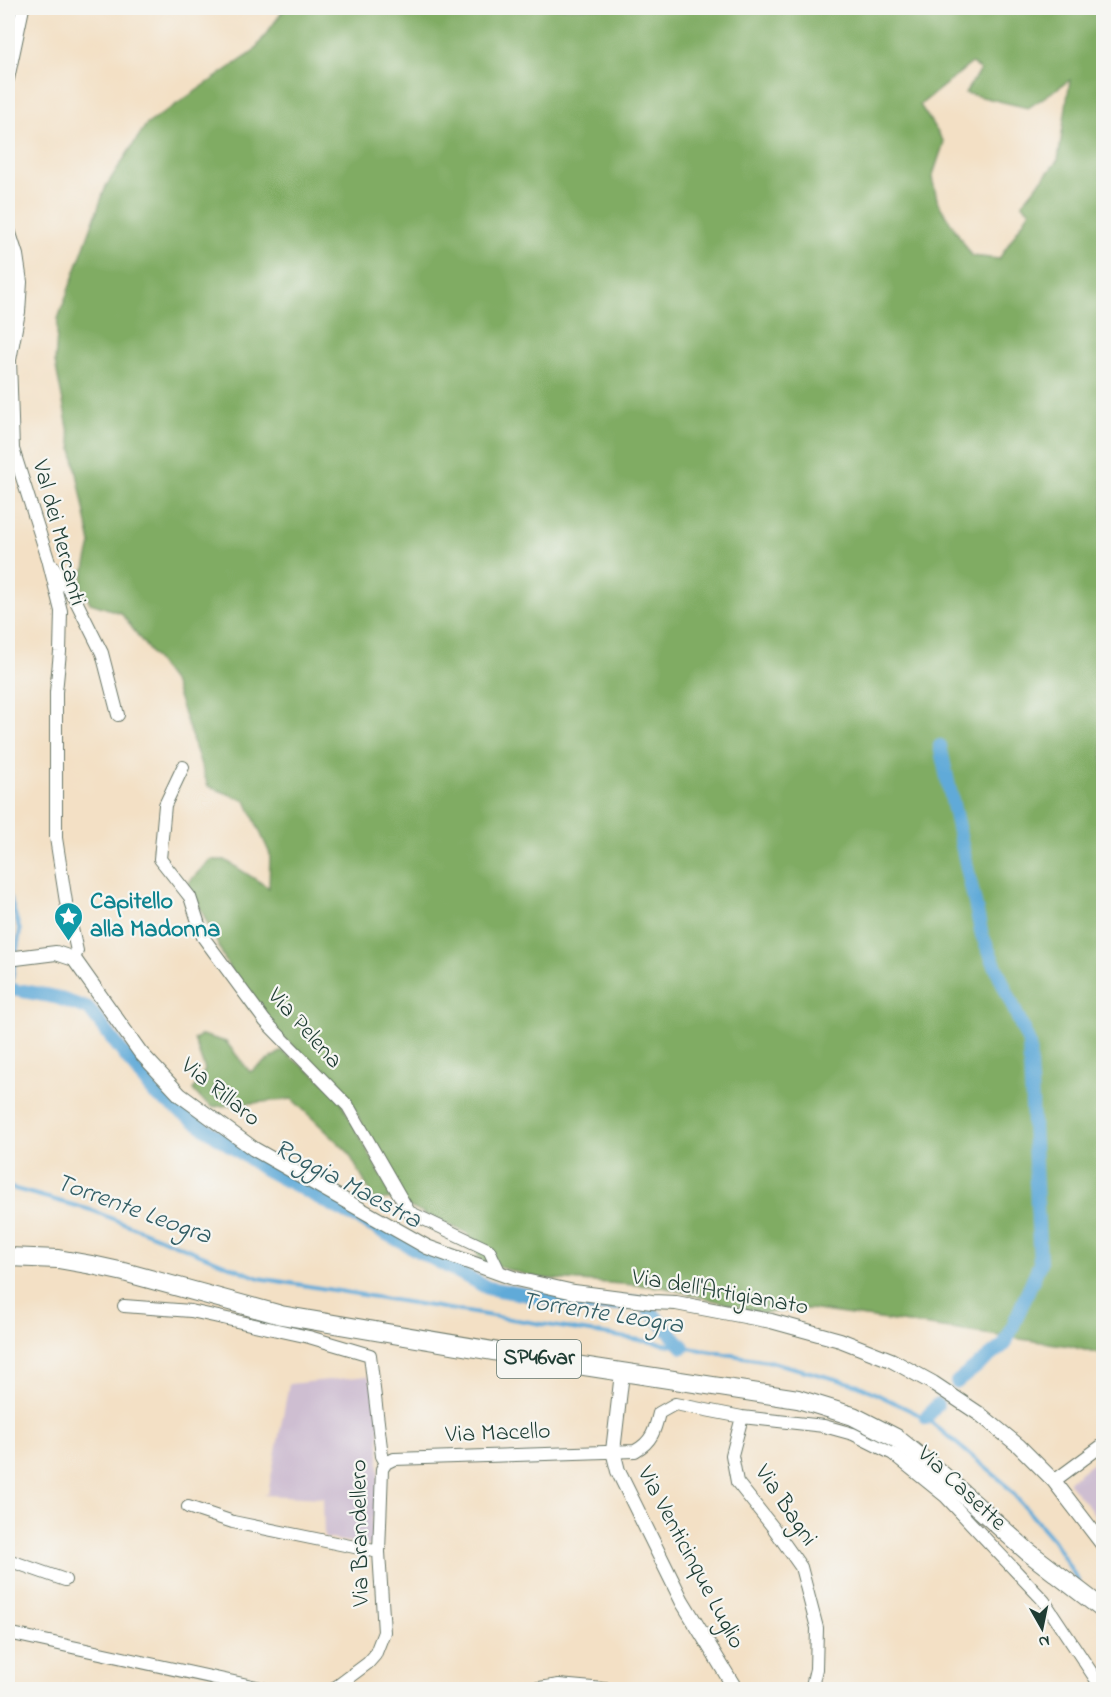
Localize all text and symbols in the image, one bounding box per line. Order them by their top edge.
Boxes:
street label: Val dei Mercanti [21,455,94,610]
place label: Capitello alla Madonna [90,885,220,948]
place icon: Capitello alla Madonna [53,900,85,942]
street label: Via Pelena [257,980,350,1077]
street label: Via Rillaro [172,1049,268,1136]
water label: Roggia Maestra [267,1130,428,1240]
water label: Torrente Leogra [50,1164,217,1256]
street label: Via dell'Artigianato [628,1260,811,1326]
water label: Torrente Leogra [518,1282,687,1346]
road number: SP46var [497,1340,581,1378]
street label: Via Macello [444,1415,551,1453]
street label: Via Casette [907,1437,1014,1540]
street label: Via Bagni [744,1457,825,1554]
street label: Via Brandellero [342,1459,380,1608]
street label: Via Venticinque Luglio [627,1460,753,1656]
north arrow [1012,1598,1072,1658]
text: N [1037,1628,1051,1654]

